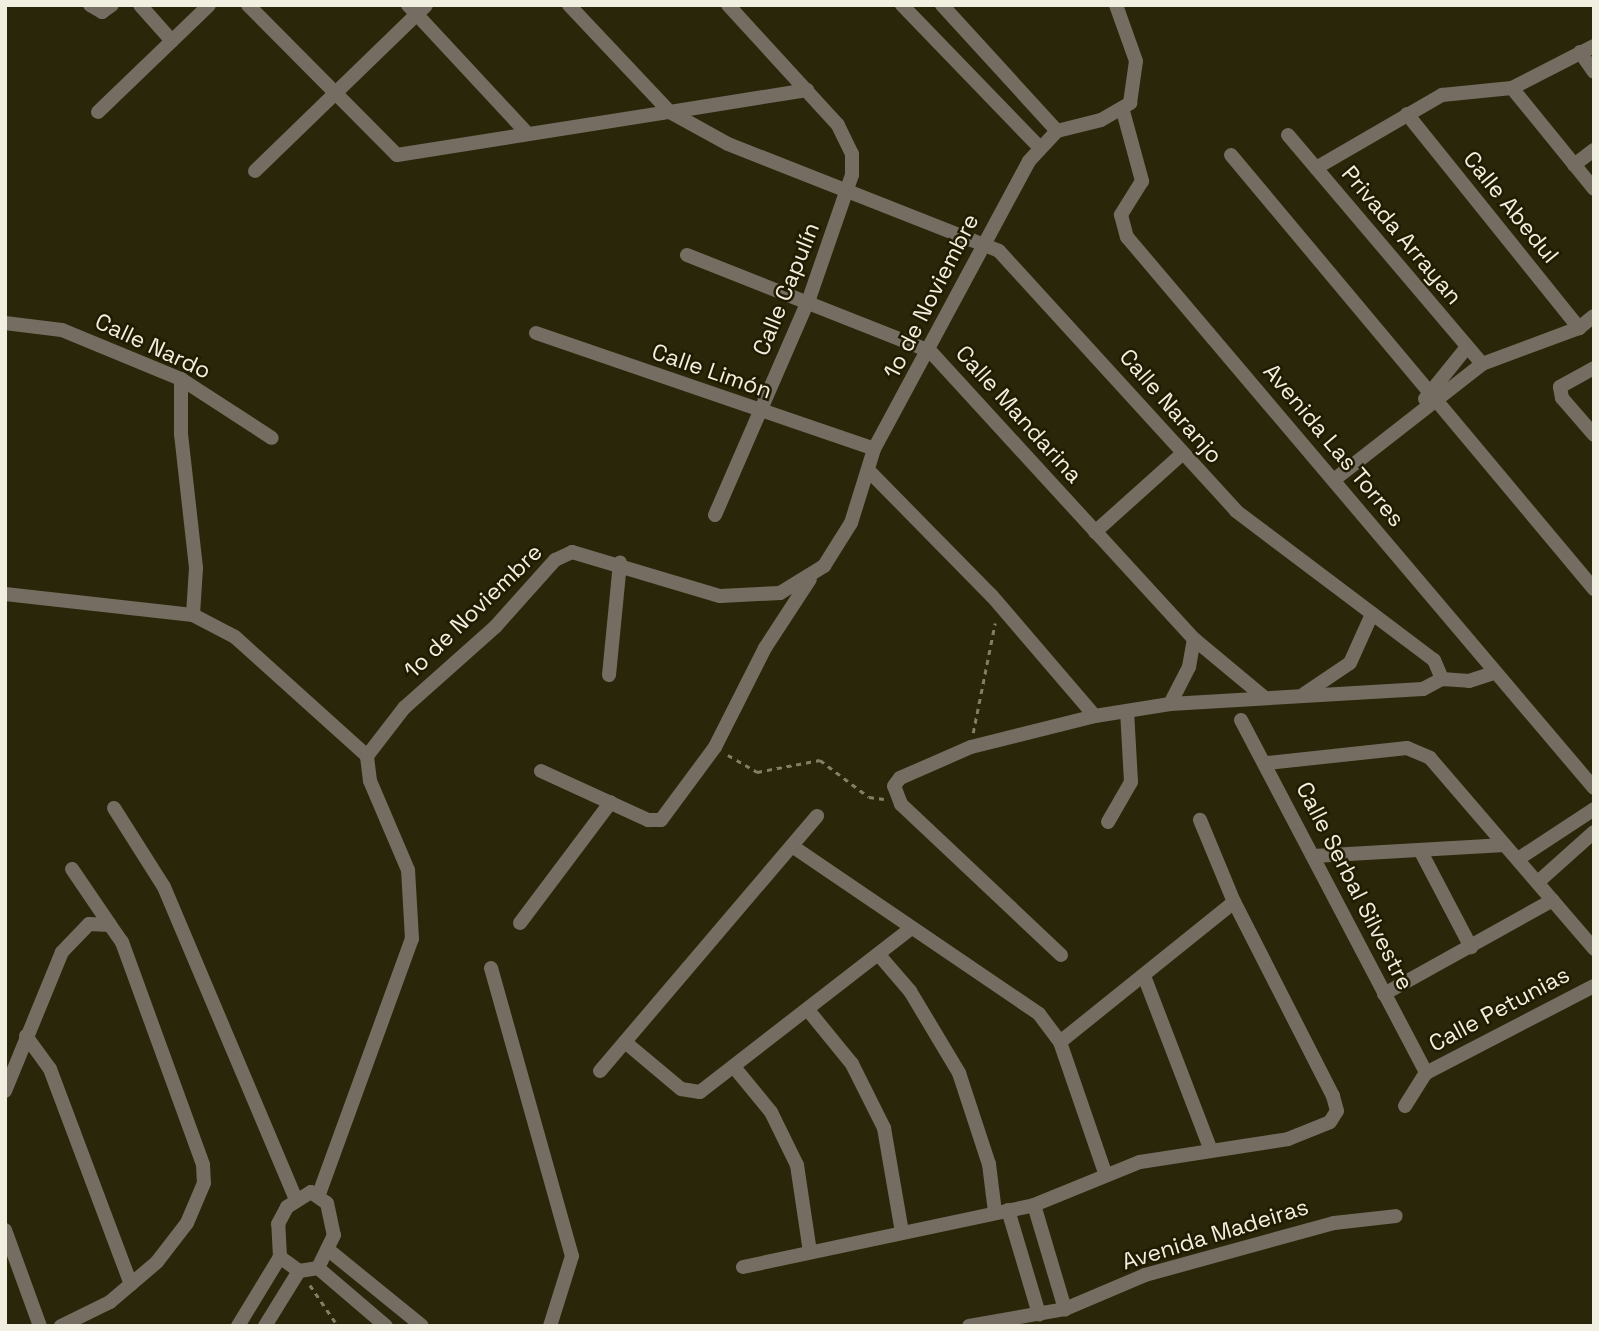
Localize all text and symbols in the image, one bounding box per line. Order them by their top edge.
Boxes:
street label: Calle Abedul [1457,145,1565,269]
street label: Privada Arrayan [1336,160,1468,310]
street label: 1o de Noviembre [878,209,984,383]
street label: Calle Capulín [747,218,825,360]
street label: Calle Nardo [91,307,215,385]
street label: Calle Limón [648,338,776,404]
street label: Calle Mandarina [950,339,1088,489]
street label: Calle Naranjo [1114,343,1228,469]
street label: Avenida Las Torres [1258,358,1410,532]
street label: 1o de Noviembre [398,538,548,684]
street label: Calle Serbal Silvestre [1290,777,1420,995]
street label: Calle Petunias [1424,960,1574,1058]
street label: Avenida Madeiras [1118,1192,1312,1276]

